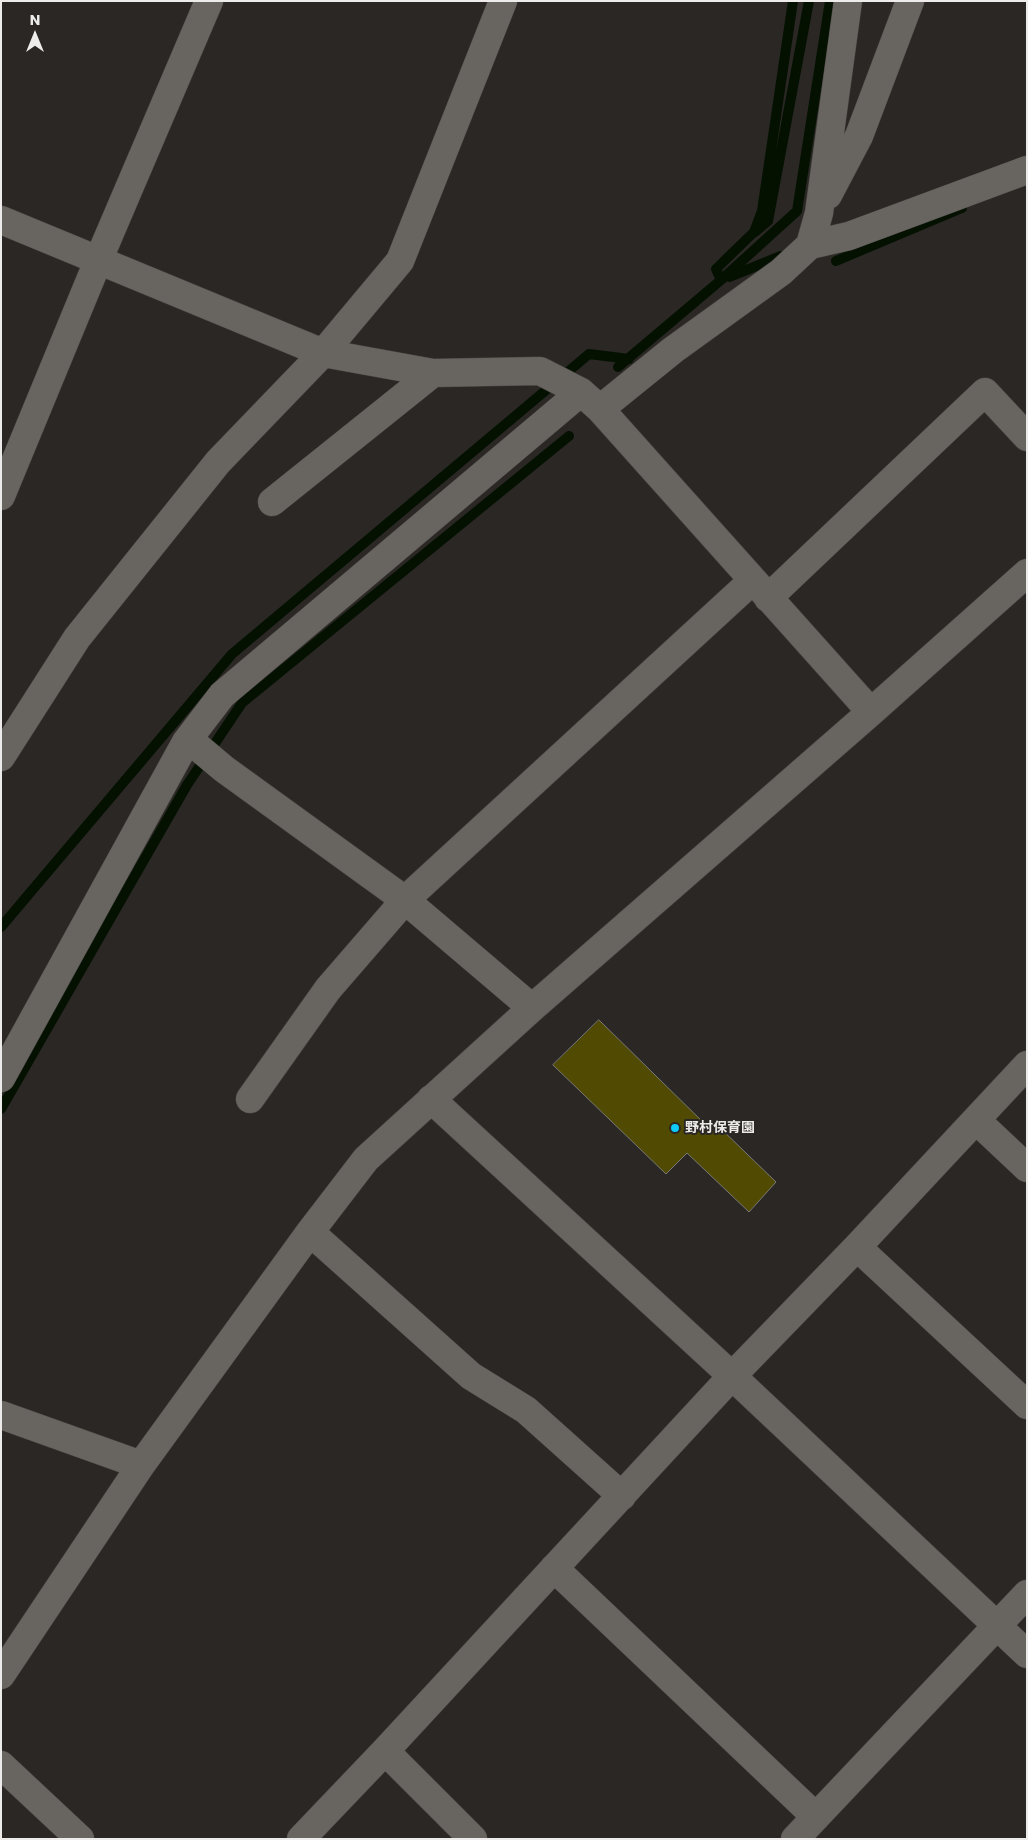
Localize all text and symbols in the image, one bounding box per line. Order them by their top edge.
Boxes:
north arrow [10,10,60,60]
text: N [30,10,40,30]
place label: 野村保育園 [685,1120,755,1136]
marker: 野村保育園 [669,1122,681,1134]

